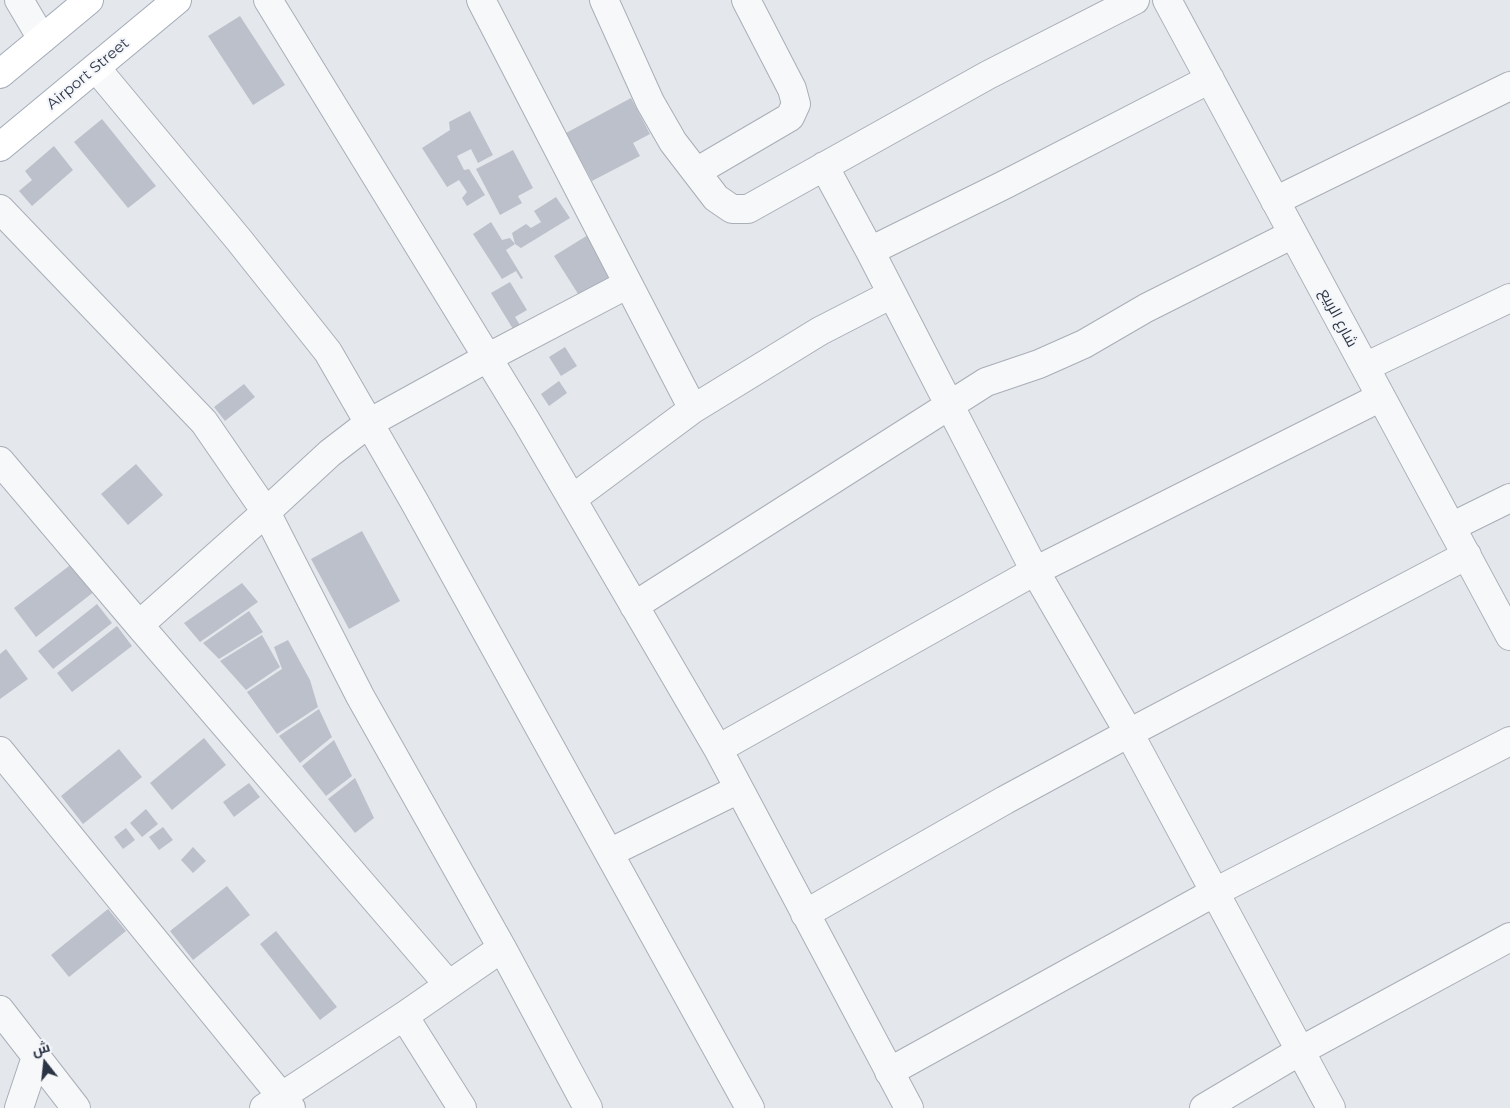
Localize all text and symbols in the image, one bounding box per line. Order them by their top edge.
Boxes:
street label: Airport Street [43,34,133,114]
street label: شارع الربيع [1315,286,1361,350]
text: ش [30,1037,52,1060]
north arrow [20,1038,70,1088]

